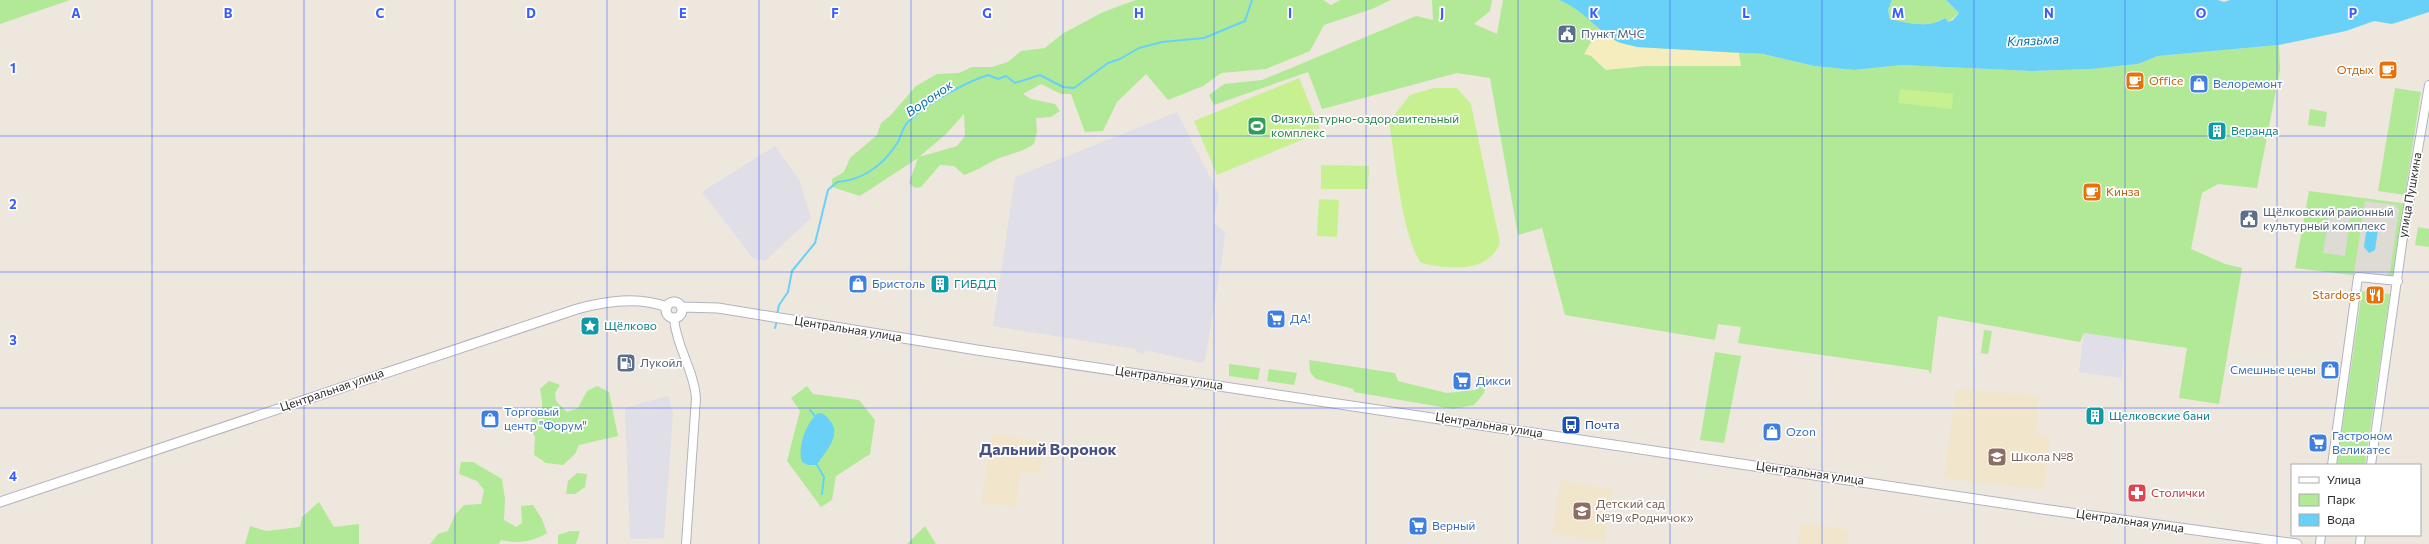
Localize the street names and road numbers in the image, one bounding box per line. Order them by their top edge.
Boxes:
street label: улица Пушкина [2395,151,2423,239]
street label: Центральная улица [793,313,903,343]
street label: Центральная улица [1114,363,1224,392]
street label: Центральная улица [278,365,385,413]
street label: Центральная улица [1434,409,1544,439]
street label: Центральная улица [1755,458,1865,487]
street label: Центральная улица [2075,506,2185,535]

